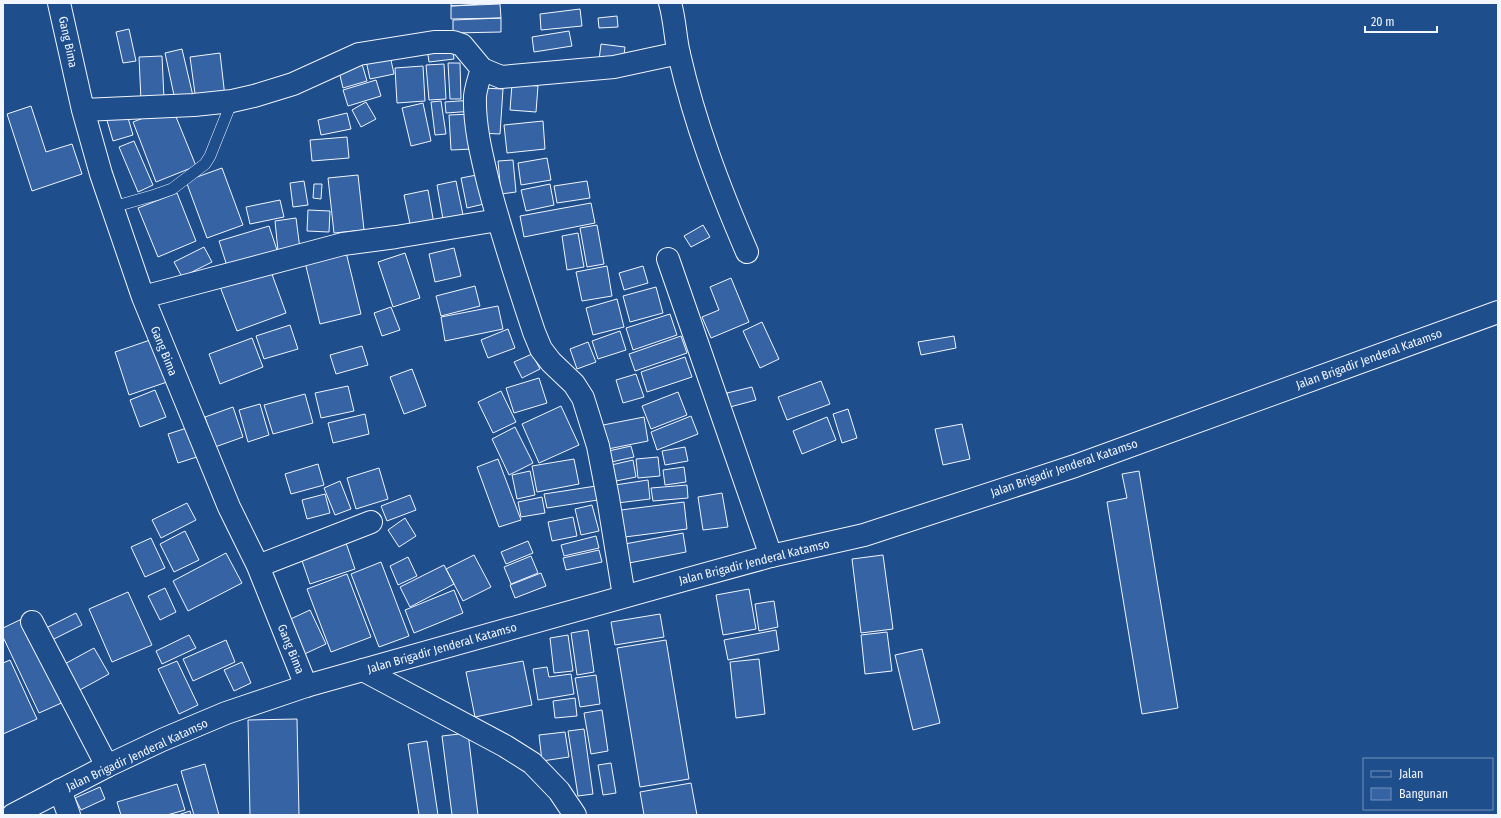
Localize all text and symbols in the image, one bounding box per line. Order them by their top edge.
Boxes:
scale bar [1365,8,1437,34]
street label: Gang Bima [56,15,80,69]
text: 20 m [1371,15,1395,29]
street label: Gang Bima [148,324,180,378]
street label: Jalan Brigadir Jenderal Katamso [1294,326,1444,392]
street label: Jalan Brigadir Jenderal Katamso [989,436,1139,500]
street label: Jalan Brigadir Jenderal Katamso [677,536,831,588]
street label: Jalan Brigadir Jenderal Katamso [366,620,518,676]
street label: Gang Bima [275,622,307,676]
street label: Jalan Brigadir Jenderal Katamso [64,716,210,794]
legend [1363,758,1493,810]
text: Jalan [1399,767,1423,781]
text: Bangunan [1399,787,1448,801]

